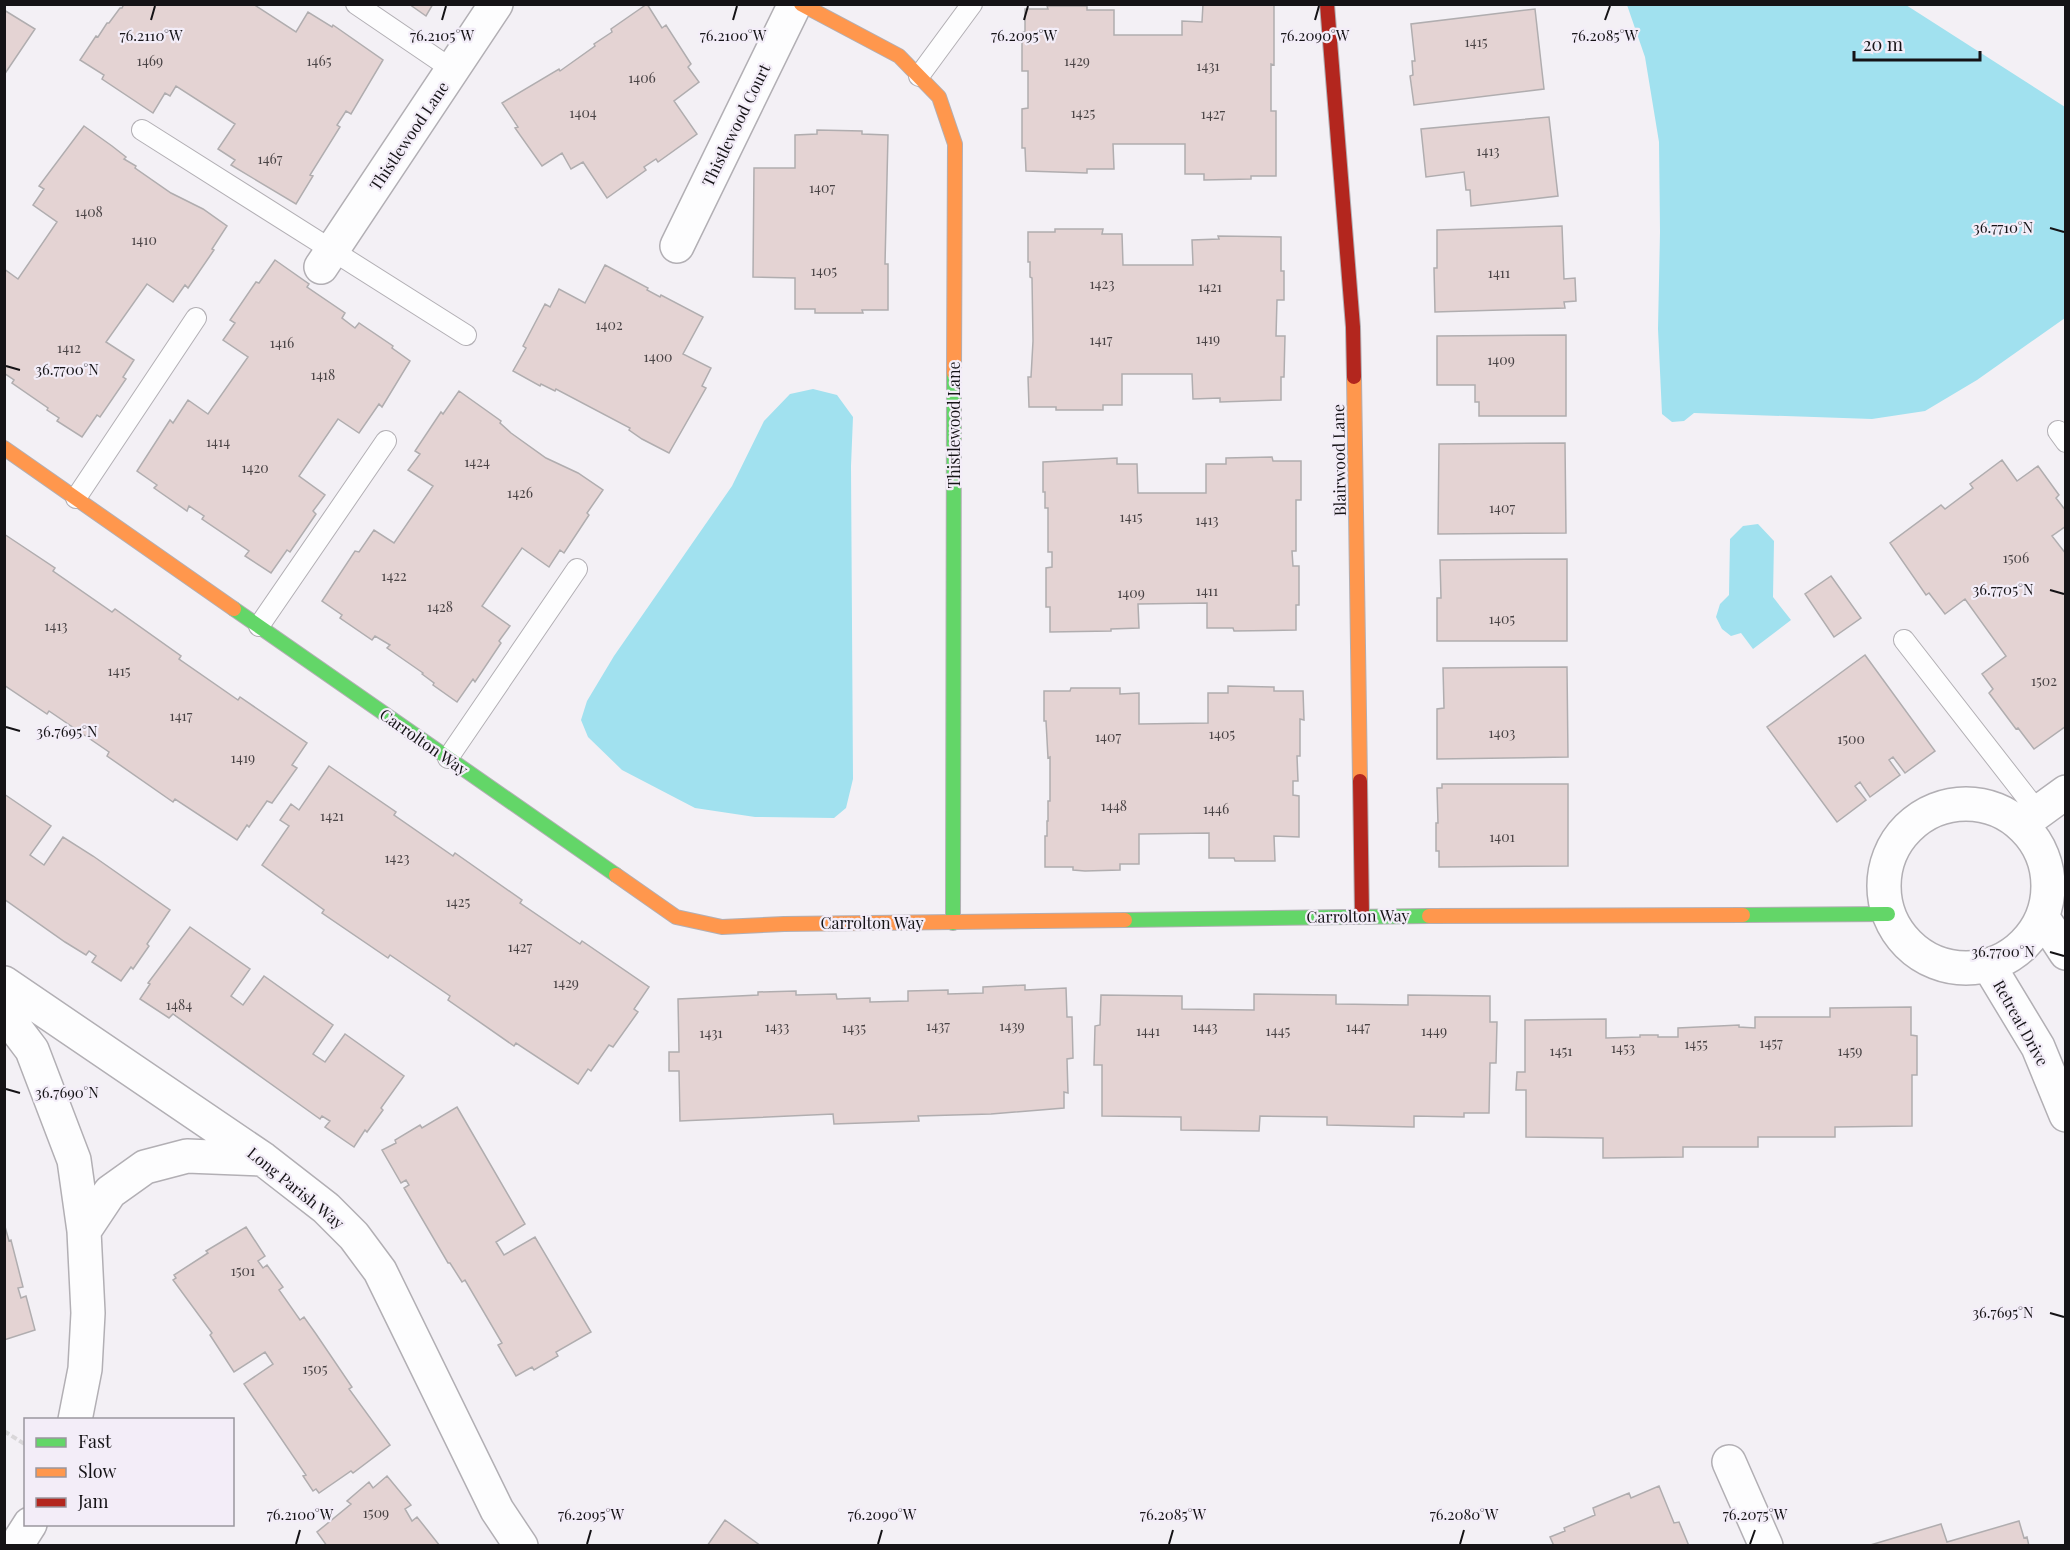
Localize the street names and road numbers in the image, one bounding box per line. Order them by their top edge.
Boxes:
street label: Thistlewood Court [697,60,775,190]
street label: Thistlewood Lane [364,77,453,194]
street label: Thistlewood Lane [943,361,964,489]
street label: Blairwood Lane [1327,404,1350,516]
street label: Carrolton Way [376,703,473,780]
street label: Carrolton Way [1306,904,1410,927]
street label: Carrolton Way [820,912,924,933]
street label: Retreat Drive [1989,976,2054,1070]
street label: Long Parish Way [244,1142,349,1233]

